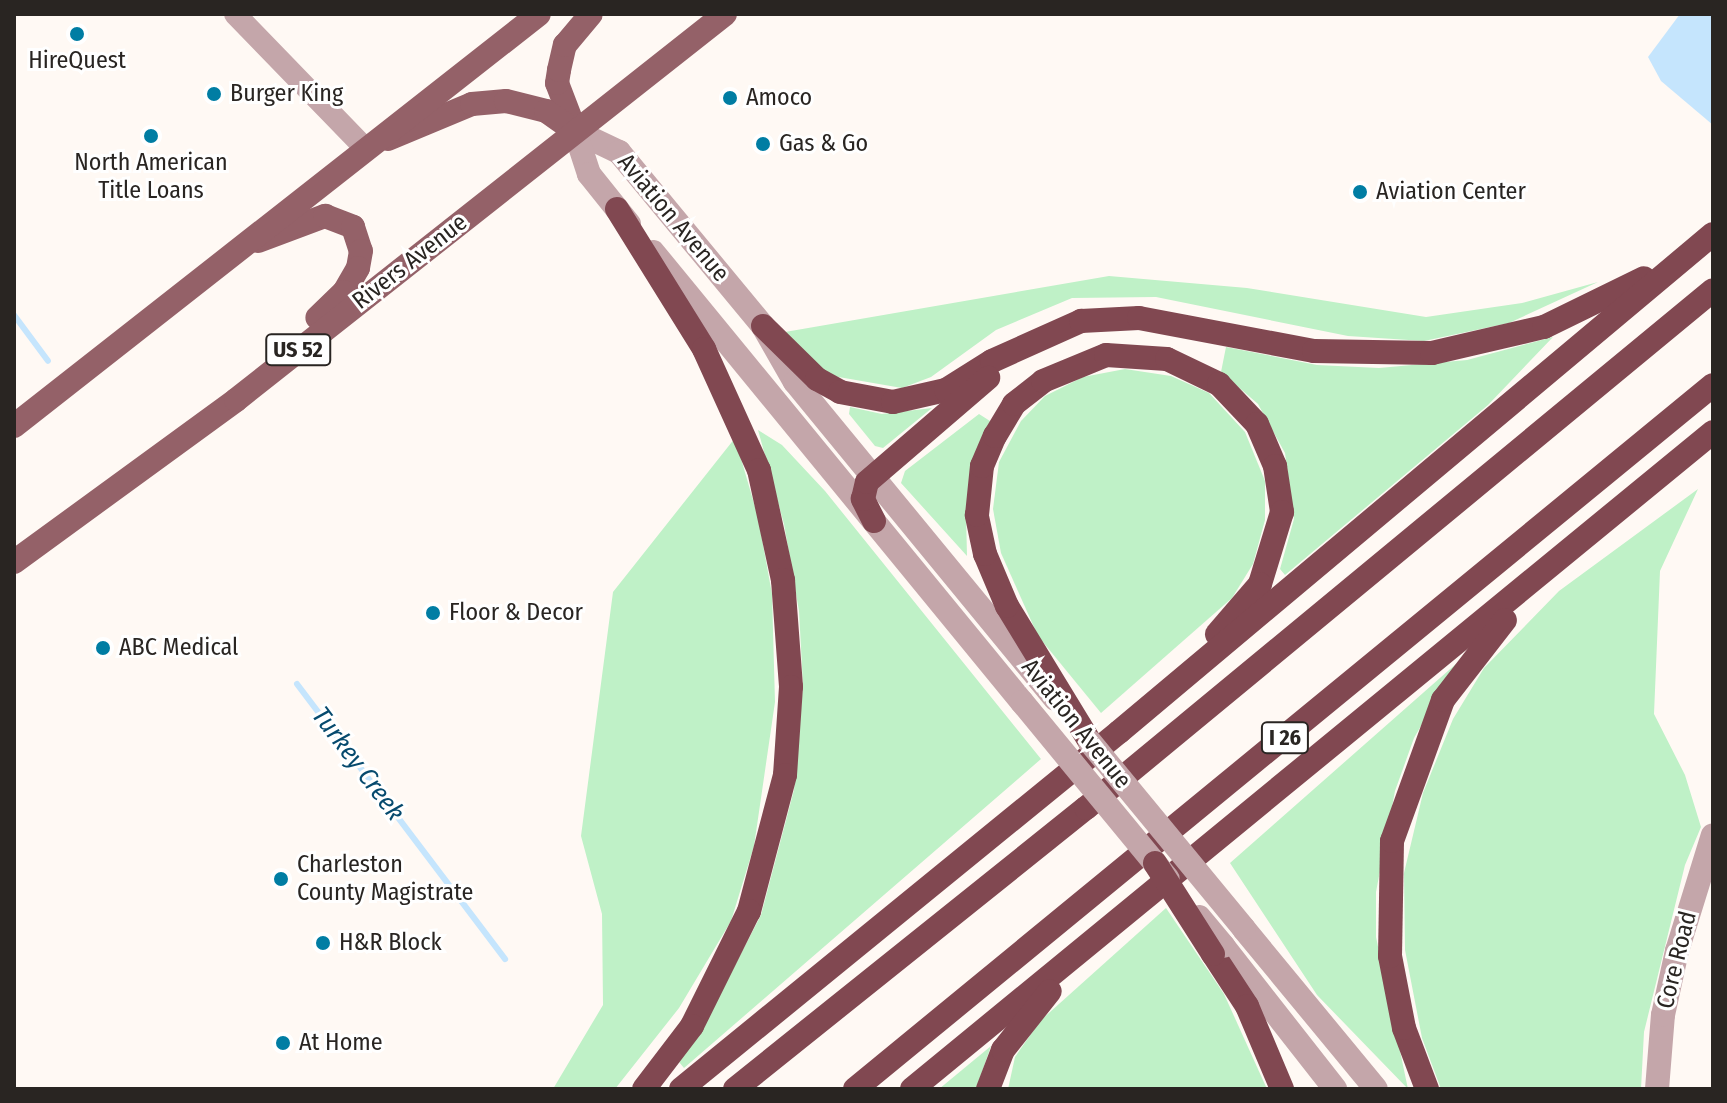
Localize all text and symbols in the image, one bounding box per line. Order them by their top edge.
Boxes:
marker: HireQuest [68,25,86,43]
place label: HireQuest [28,47,126,75]
place label: Burger King [230,80,343,108]
place label: Amoco [746,84,812,112]
marker: Burger King [205,85,223,103]
marker: Amoco [721,89,739,107]
marker: North American Title Loans [142,127,160,145]
place label: Gas & Go [779,130,868,158]
marker: Gas & Go [754,135,772,153]
street label: Aviation Avenue [611,148,735,288]
place label: North American Title Loans [74,149,228,205]
place label: Aviation Center [1376,178,1526,206]
marker: Aviation Center [1351,183,1369,201]
street label: Rivers Avenue [347,208,473,316]
road number: US 52 [264,332,332,368]
place label: Floor & Decor [449,599,583,627]
marker: Floor & Decor [424,604,442,622]
place label: ABC Medical [119,634,238,662]
marker: ABC Medical [94,639,112,657]
street label: Aviation Avenue [1015,654,1137,794]
water label: Turkey Creek [305,701,411,827]
road number: I 26 [1259,720,1311,756]
place label: Charleston County Magistrate [297,851,473,907]
marker: Charleston County Magistrate [272,870,290,888]
street label: Core Road [1651,908,1703,1012]
place label: H&R Block [339,929,442,957]
marker: H&R Block [314,934,332,952]
place label: At Home [299,1029,383,1057]
marker: At Home [274,1034,292,1052]

